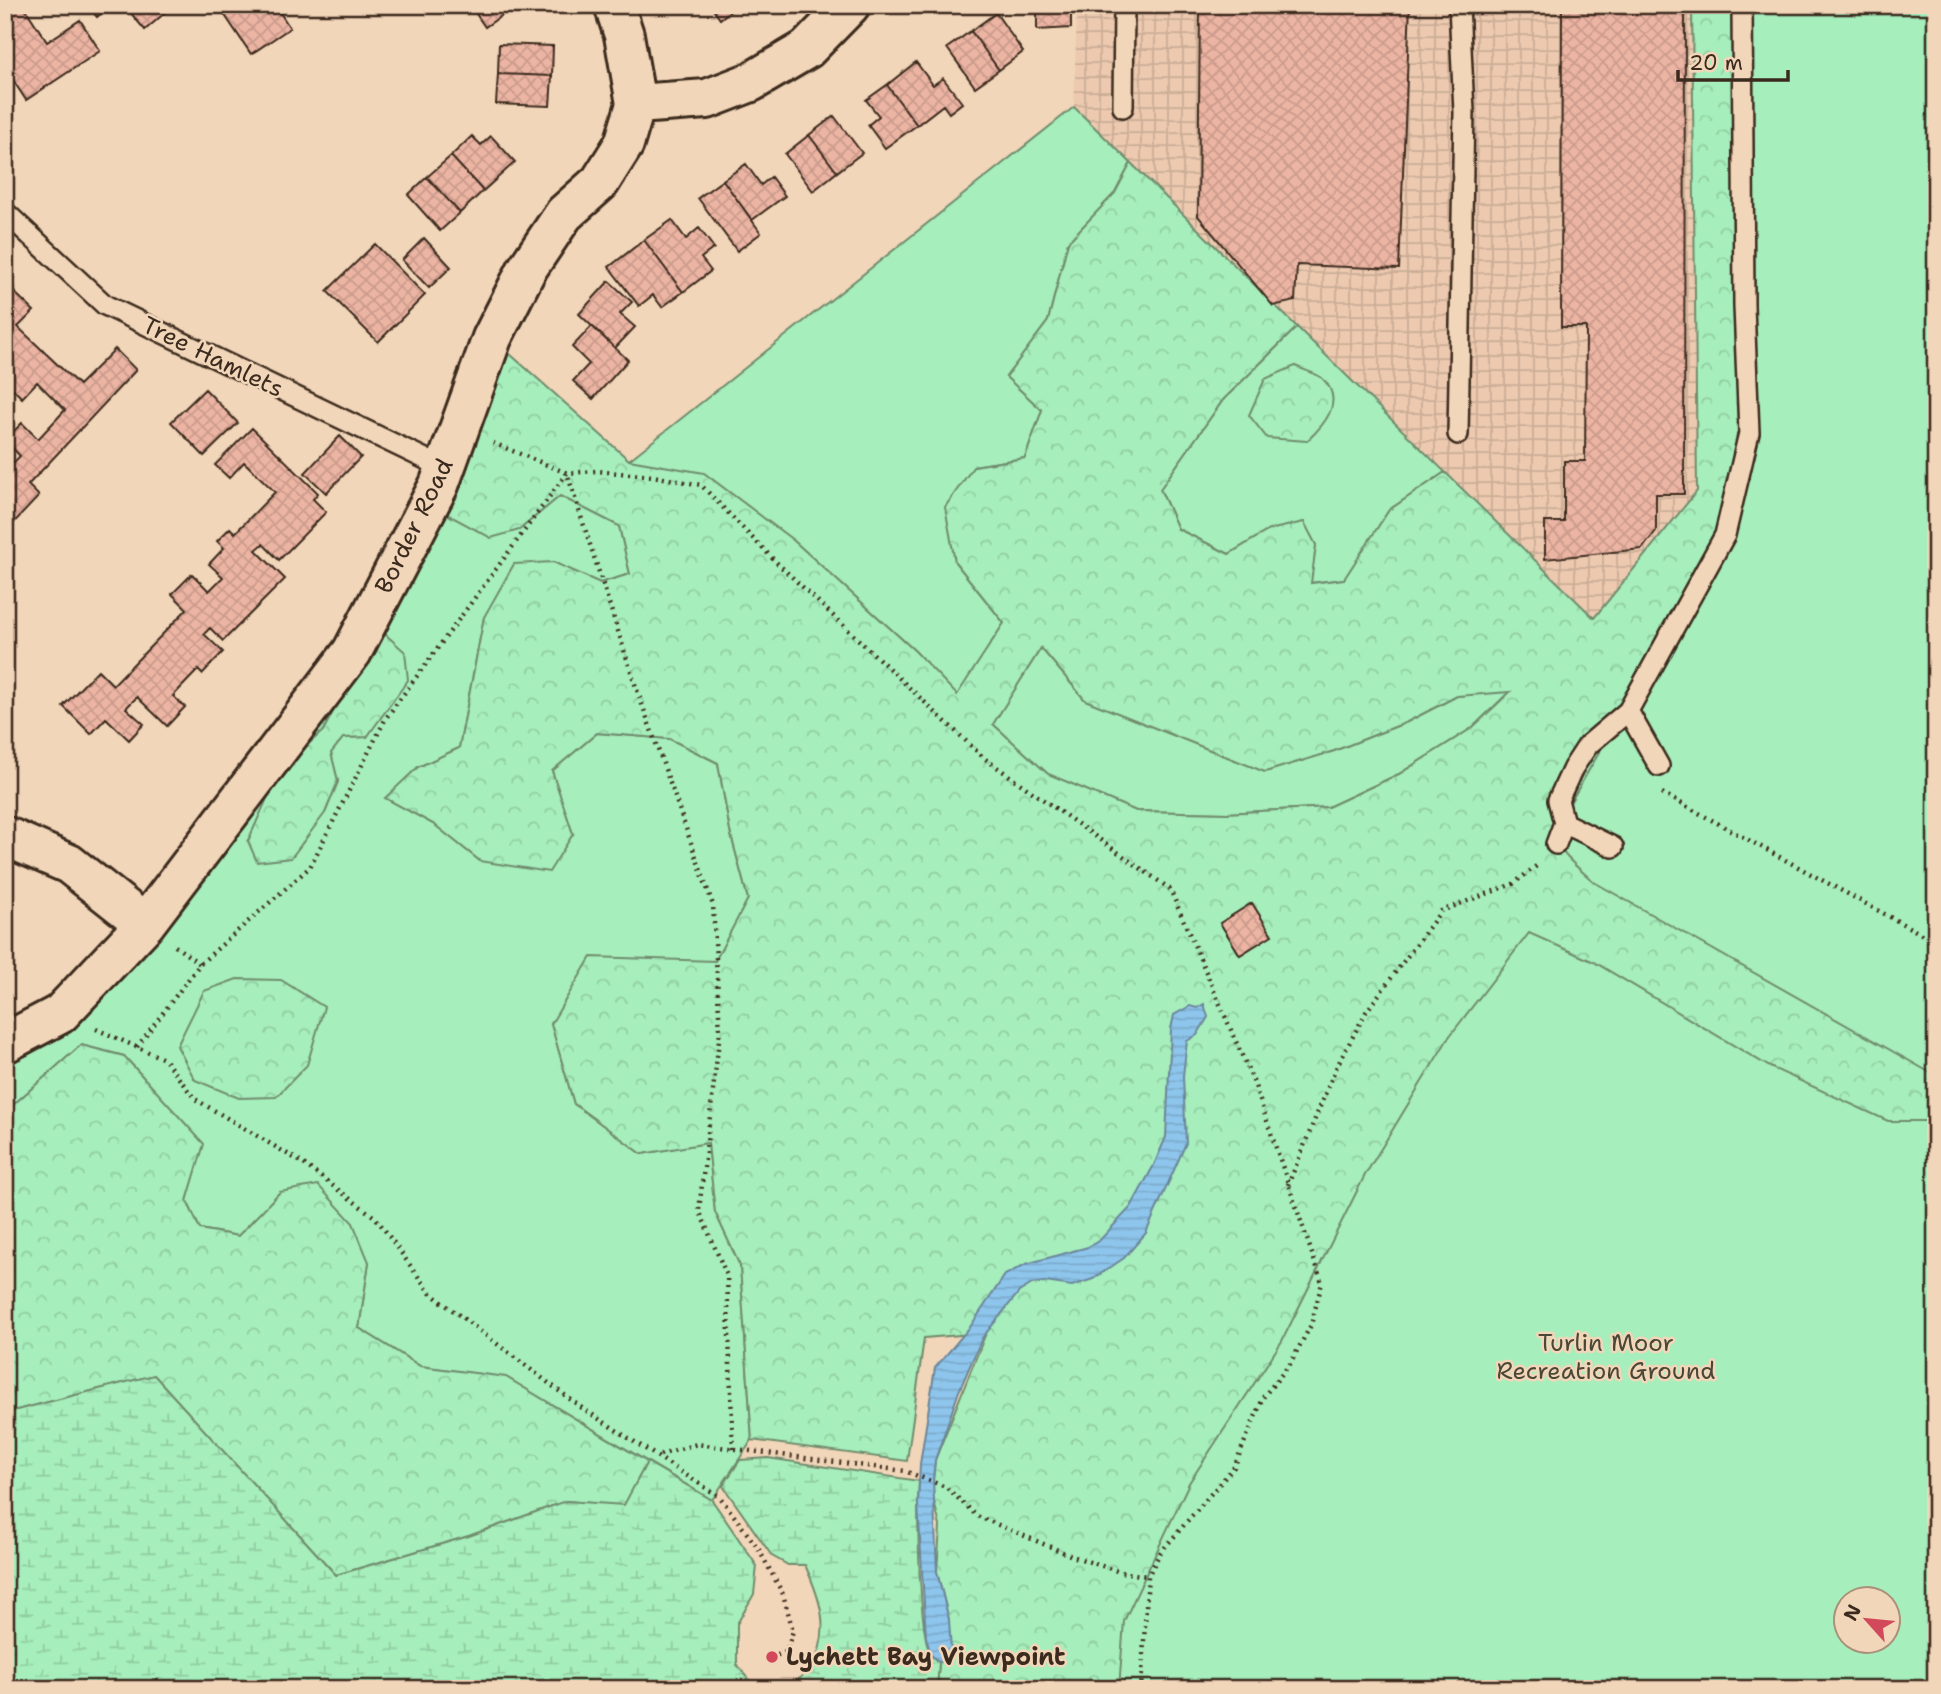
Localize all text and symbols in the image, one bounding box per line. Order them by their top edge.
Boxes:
scale bar [1678,38,1789,82]
text: 20 m [1689,49,1743,77]
street label: Tree Hamlets [137,309,289,405]
street label: Border Road [367,453,461,599]
park label: Turlin Moor Recreation Ground [1496,1327,1716,1387]
north arrow [1832,1586,1902,1656]
text: N [1838,1600,1867,1625]
place label: Lychett Bay Viewpoint [786,1641,1066,1673]
marker: Lychett Bay Viewpoint [764,1649,780,1665]

